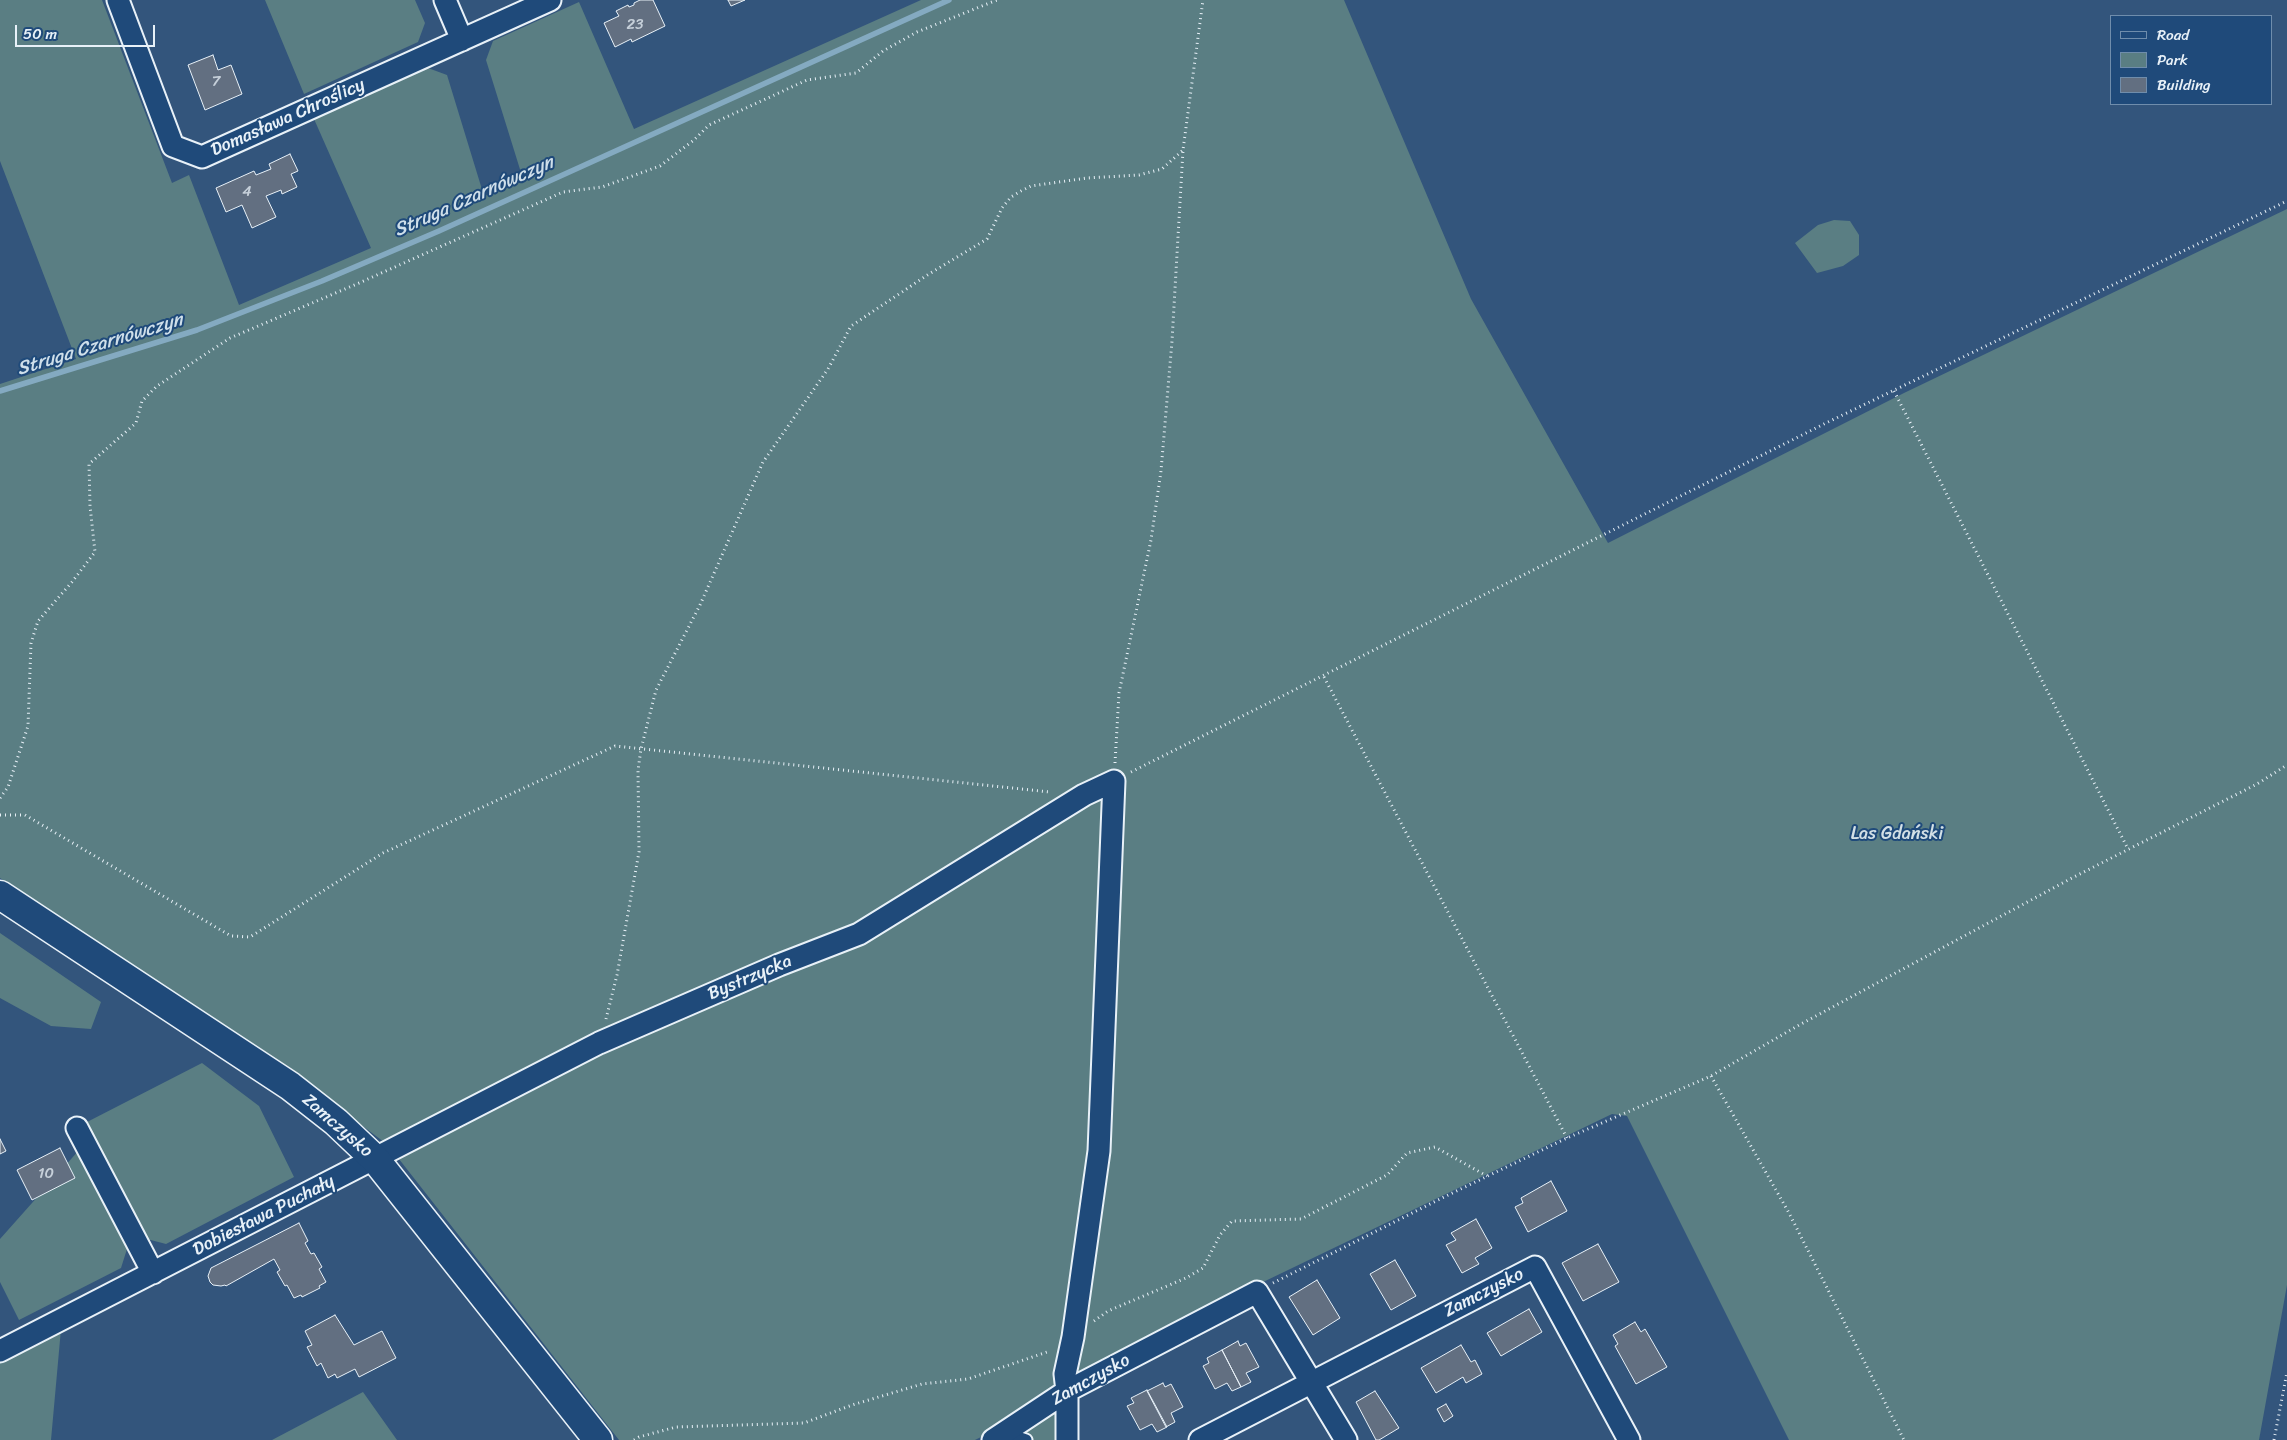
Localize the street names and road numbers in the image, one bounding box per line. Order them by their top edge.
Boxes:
street label: Domasława Chroślicy [208,74,368,162]
street label: Bystrzycka [705,951,795,1005]
street label: Zamczysko [297,1089,377,1163]
street label: Dobiesława Puchały [190,1171,338,1261]
street label: Zamczysko [1441,1264,1527,1322]
street label: Zamczysko [1048,1350,1134,1410]

